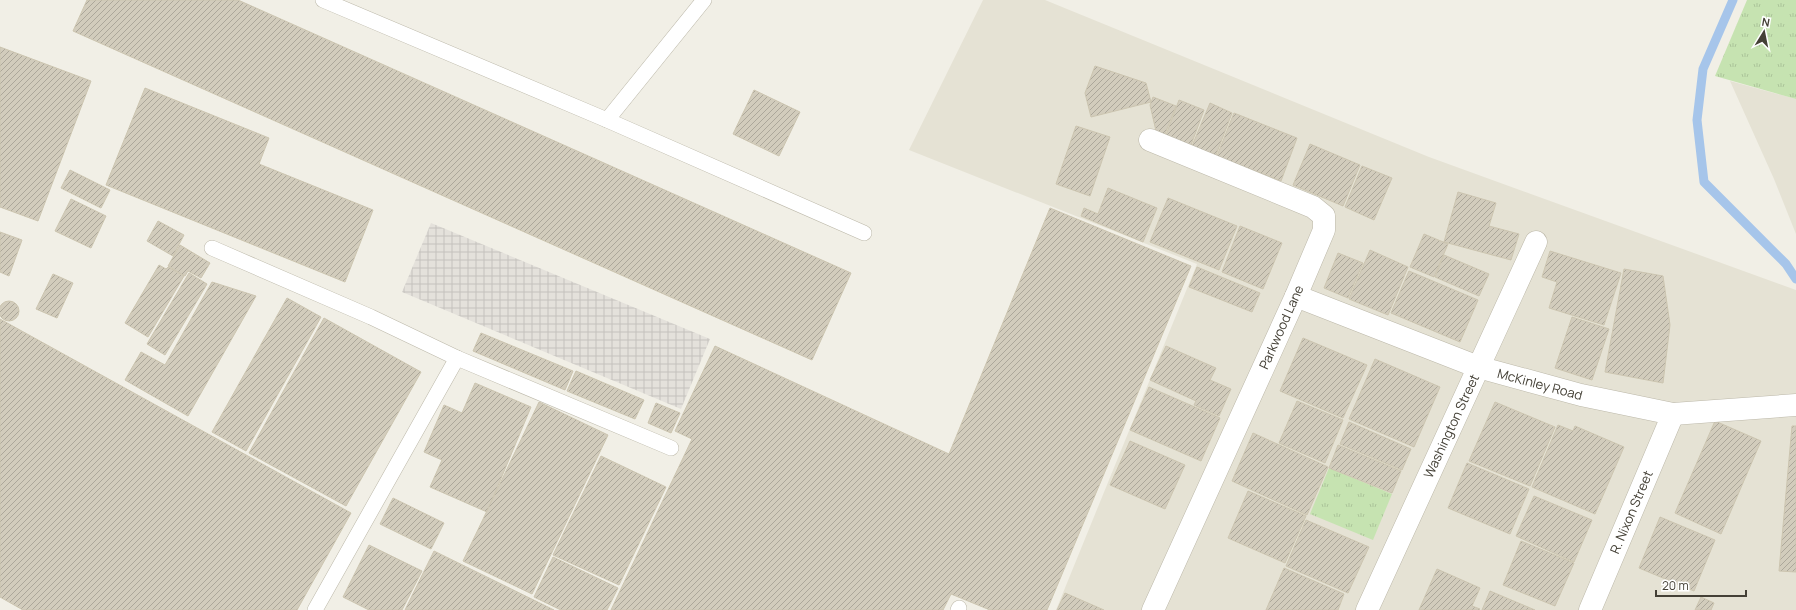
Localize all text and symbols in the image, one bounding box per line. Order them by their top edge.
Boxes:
north arrow [1744,12,1784,52]
text: N [1761,14,1771,30]
street label: Parkwood Lane [1254,282,1308,372]
street label: McKinley Road [1495,364,1585,404]
street label: Washington Street [1419,371,1483,481]
street label: R. Nixon Street [1605,468,1657,556]
scale bar [1656,572,1746,598]
text: 20 m [1662,577,1689,594]

